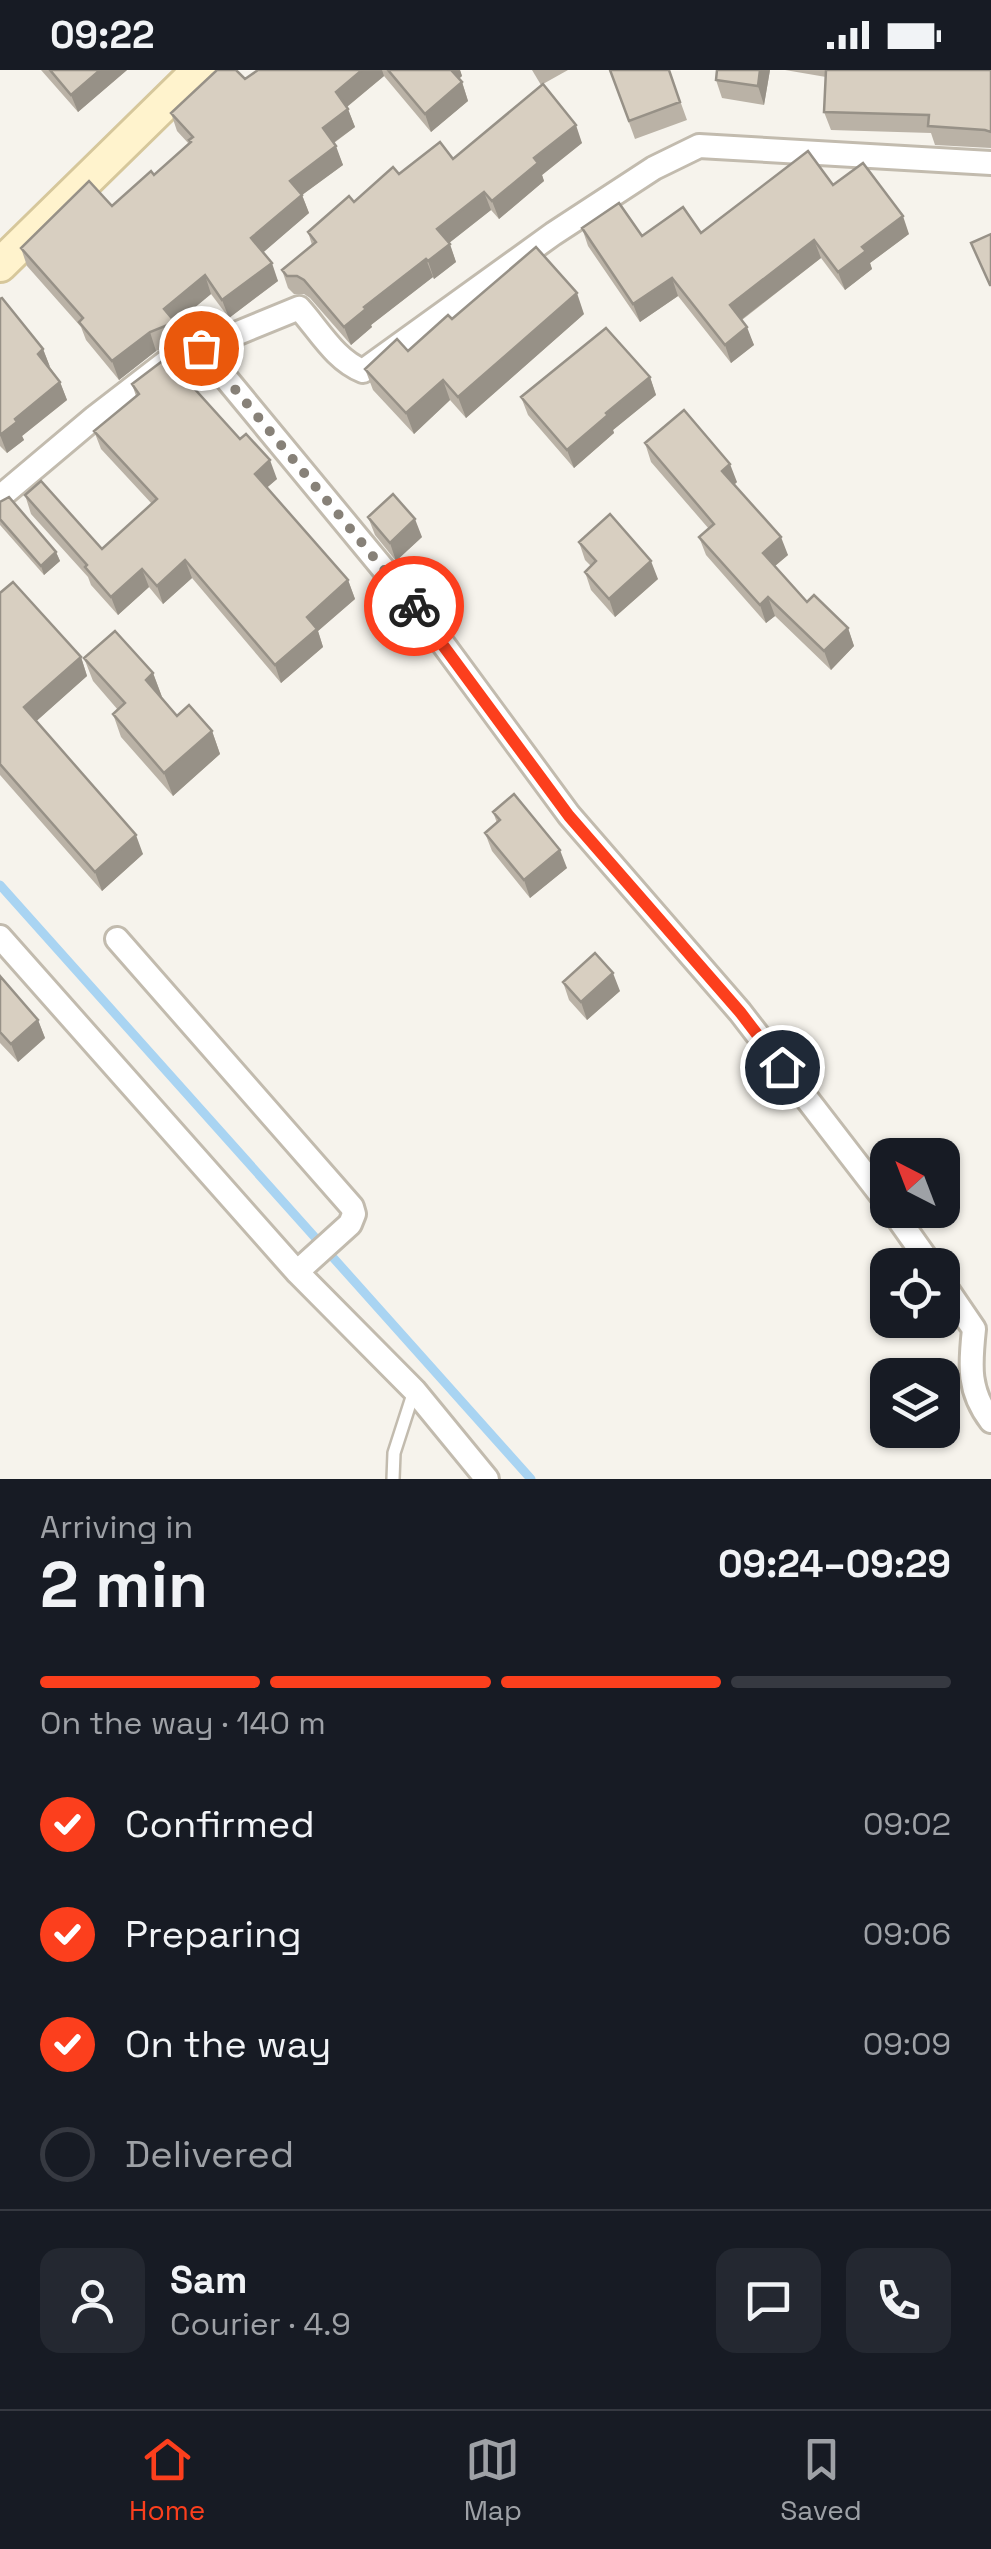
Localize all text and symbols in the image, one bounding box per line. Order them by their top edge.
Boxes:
text: 09:22 [50,11,155,59]
pin [159,306,244,391]
icon: bag [174,321,229,376]
courier [364,556,464,656]
icon: bike [387,579,442,634]
pin [740,1025,825,1110]
icon: home [755,1040,810,1095]
north arrow [870,1138,960,1228]
map controls [870,1138,960,1448]
button: locate [870,1248,960,1338]
button: layers [870,1358,960,1448]
text: Arriving in [40,1507,193,1547]
text: 09:24–09:29 [718,1540,951,1588]
text: 2 min [40,1543,208,1626]
text: On the way · 140 m [40,1703,326,1743]
icon: check [40,1797,95,1852]
text: Confirmed [125,1800,315,1848]
text: 09:02 [863,1804,951,1844]
icon: check [40,1907,95,1962]
text: Preparing [125,1910,302,1958]
text: 09:06 [863,1914,951,1954]
icon: check [40,2017,95,2072]
text: On the way [125,2020,331,2068]
text: 09:09 [863,2024,951,2064]
text: Delivered [125,2130,294,2178]
button: person [40,2248,145,2353]
button: chat [716,2248,821,2353]
button: phone [846,2248,951,2353]
text: Sam [170,2256,247,2304]
text: Courier · 4.9 [170,2304,351,2344]
tab: Home [129,2432,205,2528]
tab: Map [464,2432,522,2528]
tab: Saved [780,2432,862,2528]

